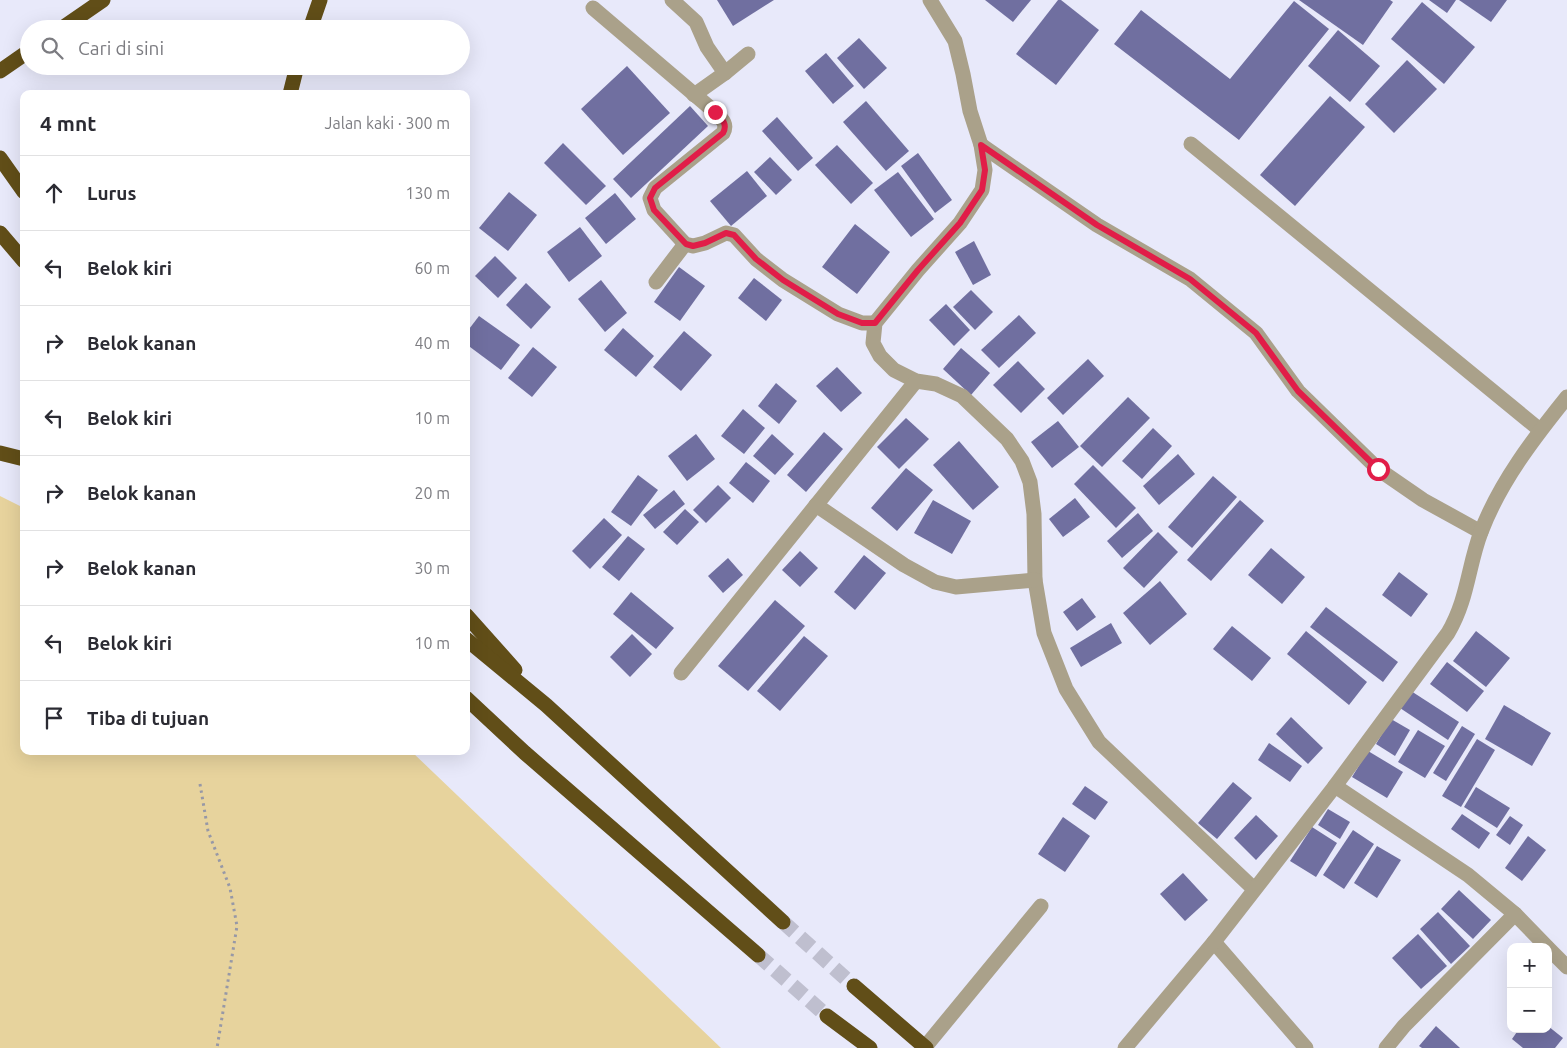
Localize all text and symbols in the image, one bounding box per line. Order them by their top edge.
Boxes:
search box [20,20,470,75]
icon: search [38,34,66,62]
text: Cari di sini [78,37,164,59]
route end [704,101,727,124]
text: 4 mnt [40,111,96,135]
text: Jalan kaki · 300 m [325,114,450,132]
icon: ahead [40,179,68,207]
text: Lurus [87,182,136,204]
text: 130 m [405,184,450,202]
icon: left [40,254,68,282]
text: Belok kiri [87,257,172,279]
text: 60 m [414,259,450,277]
icon: right [40,329,68,357]
text: Belok kanan [87,332,196,354]
text: 40 m [414,334,450,352]
icon: left [40,404,68,432]
text: Belok kiri [87,407,172,429]
text: 10 m [414,409,450,427]
route start [1367,458,1390,481]
icon: right [40,479,68,507]
text: Belok kanan [87,482,196,504]
text: 20 m [414,484,450,502]
icon: right [40,554,68,582]
text: Belok kanan [87,557,196,579]
text: 30 m [414,559,450,577]
icon: left [40,629,68,657]
text: Belok kiri [87,632,172,654]
text: 10 m [414,634,450,652]
icon: arrive [40,704,68,732]
text: Tiba di tujuan [87,707,209,729]
map controls [1507,943,1552,1033]
button: + [1507,943,1552,988]
button: − [1507,988,1552,1033]

